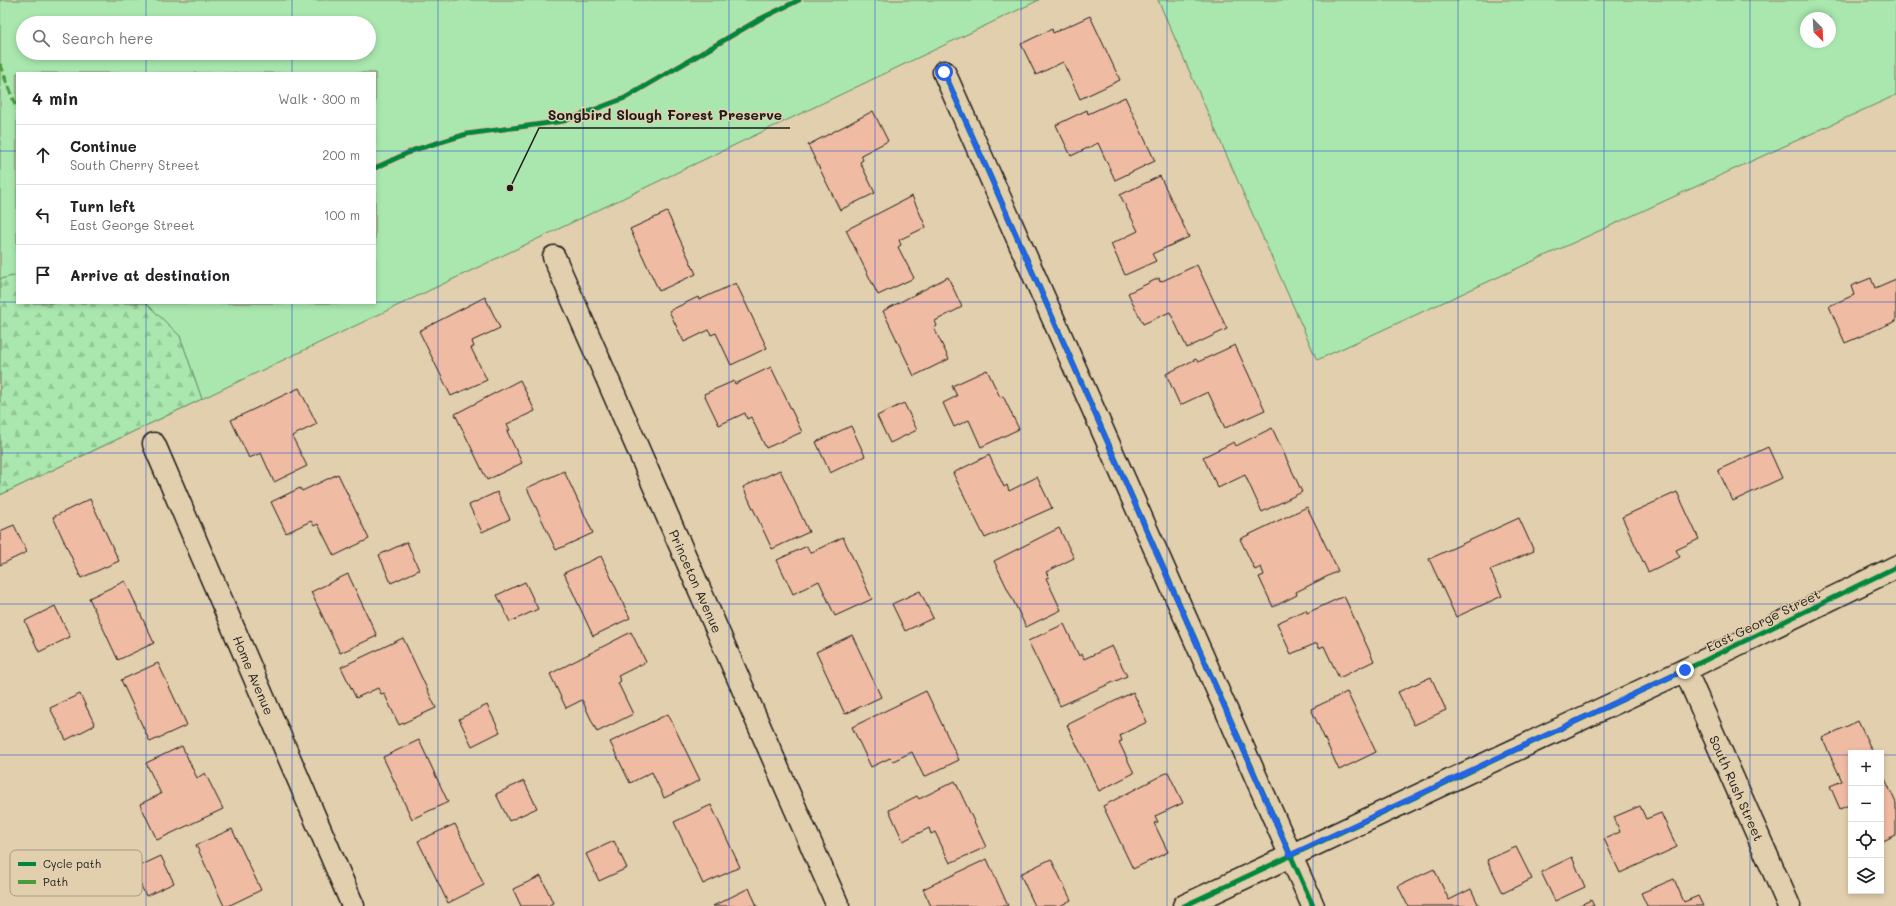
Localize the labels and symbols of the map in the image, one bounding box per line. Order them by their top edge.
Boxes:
north arrow [1800,12,1836,48]
route start [935,63,953,81]
callout: Songbird Slough Forest Preserve [539,102,790,128]
text: Songbird Slough Forest Preserve [548,105,782,124]
street label: Princeton Avenue [666,527,726,635]
street label: East George Street [1703,585,1823,655]
street label: Home Avenue [230,633,278,717]
route end [1676,661,1694,679]
street label: South Rush Street [1706,732,1768,844]
legend [10,850,142,896]
text: Cycle path [43,856,101,871]
text: Path [43,874,68,889]

